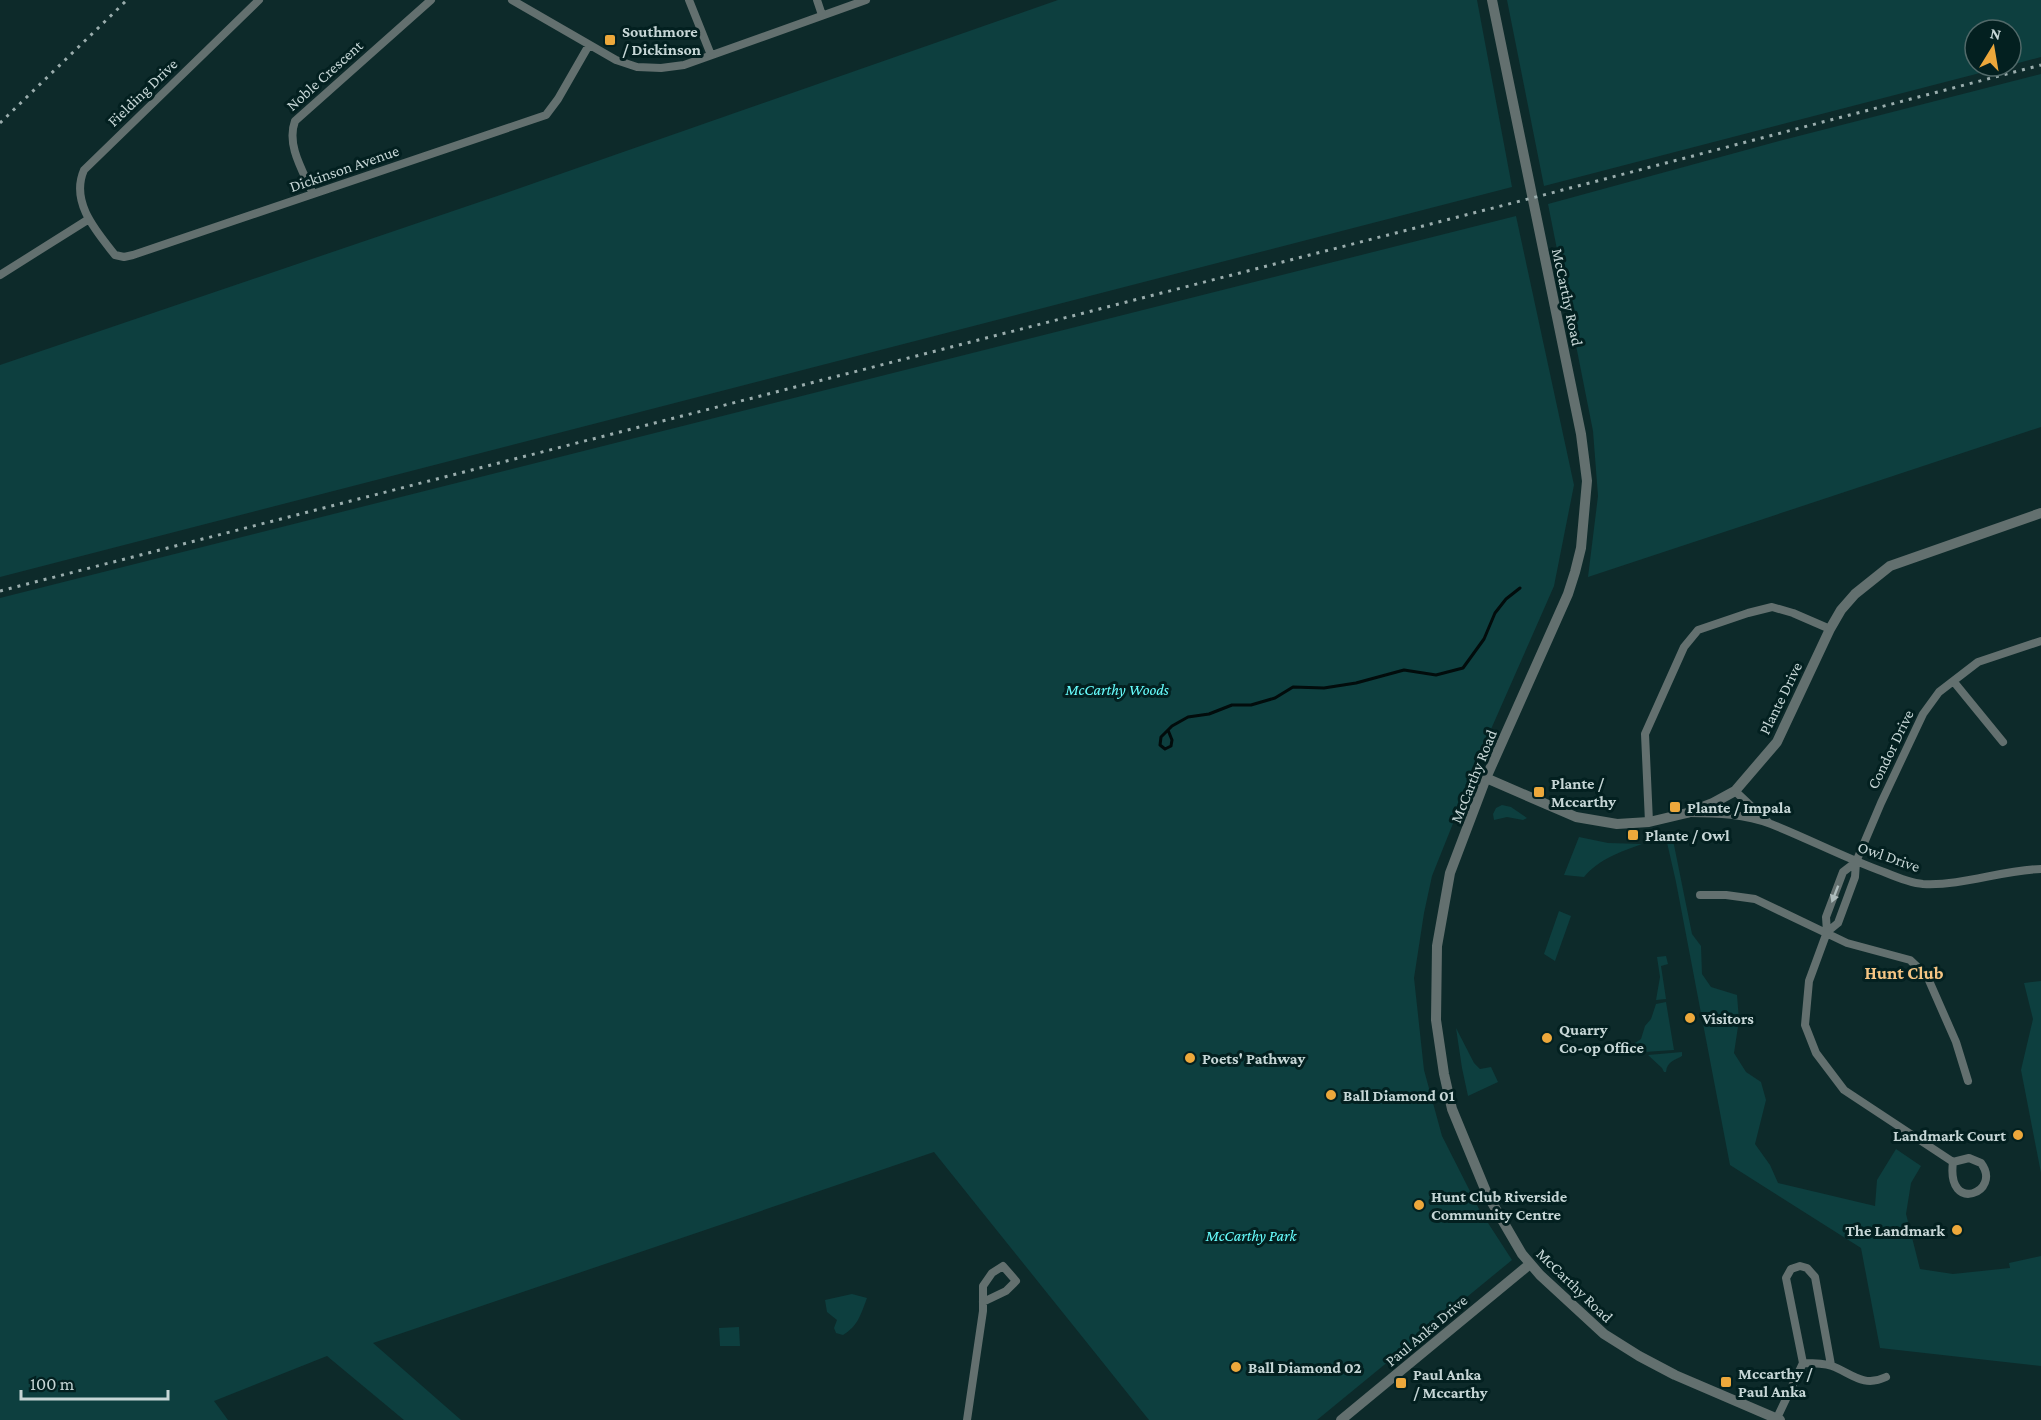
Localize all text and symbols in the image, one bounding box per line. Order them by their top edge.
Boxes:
north arrow [1963,18,2023,78]
place label: Southmore / Dickinson [622,23,701,58]
text: N [1989,24,2003,43]
marker: Southmore / Dickinson [603,33,617,47]
street label: Noble Crescent [283,36,366,114]
street label: Fielding Drive [104,55,181,130]
street label: Dickinson Avenue [287,142,401,195]
street label: McCarthy Road [1548,247,1586,348]
street label: Plante Drive [1756,659,1805,737]
park label: McCarthy Woods [1064,681,1169,699]
street label: Condor Drive [1864,707,1917,791]
street label: McCarthy Road [1447,727,1501,826]
place label: Plante / Mccarthy [1551,775,1616,810]
marker: Plante / Mccarthy [1532,785,1546,799]
place label: Plante / Impala [1687,799,1791,816]
marker: Plante / Impala [1668,800,1682,814]
place label: Plante / Owl [1645,827,1730,844]
marker: Plante / Owl [1626,828,1640,842]
street label: Owl Drive [1856,838,1922,875]
one-way arrow [1829,885,1839,903]
district label: Hunt Club [1864,963,1944,983]
place label: Visitors [1701,1010,1754,1027]
marker: Visitors [1683,1011,1697,1025]
place label: Quarry Co-op Office [1559,1021,1644,1056]
marker: Quarry Co-op Office [1540,1031,1554,1045]
place label: Poets' Pathway [1202,1050,1306,1067]
marker: Poets' Pathway [1183,1051,1197,1065]
place label: Ball Diamond 01 [1343,1087,1455,1104]
marker: Ball Diamond 01 [1324,1088,1338,1102]
place label: Landmark Court [1893,1127,2006,1144]
marker: Landmark Court [2011,1128,2025,1142]
place label: Hunt Club Riverside Community Centre [1431,1188,1568,1223]
marker: Hunt Club Riverside Community Centre [1412,1198,1426,1212]
place label: The Landmark [1845,1222,1945,1239]
marker: The Landmark [1950,1223,1964,1237]
park label: McCarthy Park [1204,1227,1298,1245]
street label: McCarthy Road [1532,1245,1617,1327]
street label: Paul Anka Drive [1382,1291,1471,1369]
place label: Ball Diamond 02 [1248,1359,1362,1376]
marker: Ball Diamond 02 [1229,1360,1243,1374]
scale bar [21,1363,168,1401]
place label: Mccarthy / Paul Anka [1738,1365,1813,1400]
place label: Paul Anka / Mccarthy [1413,1366,1488,1401]
text: 100 m [30,1374,75,1394]
marker: Mccarthy / Paul Anka [1719,1375,1733,1389]
marker: Paul Anka / Mccarthy [1394,1376,1408,1390]

